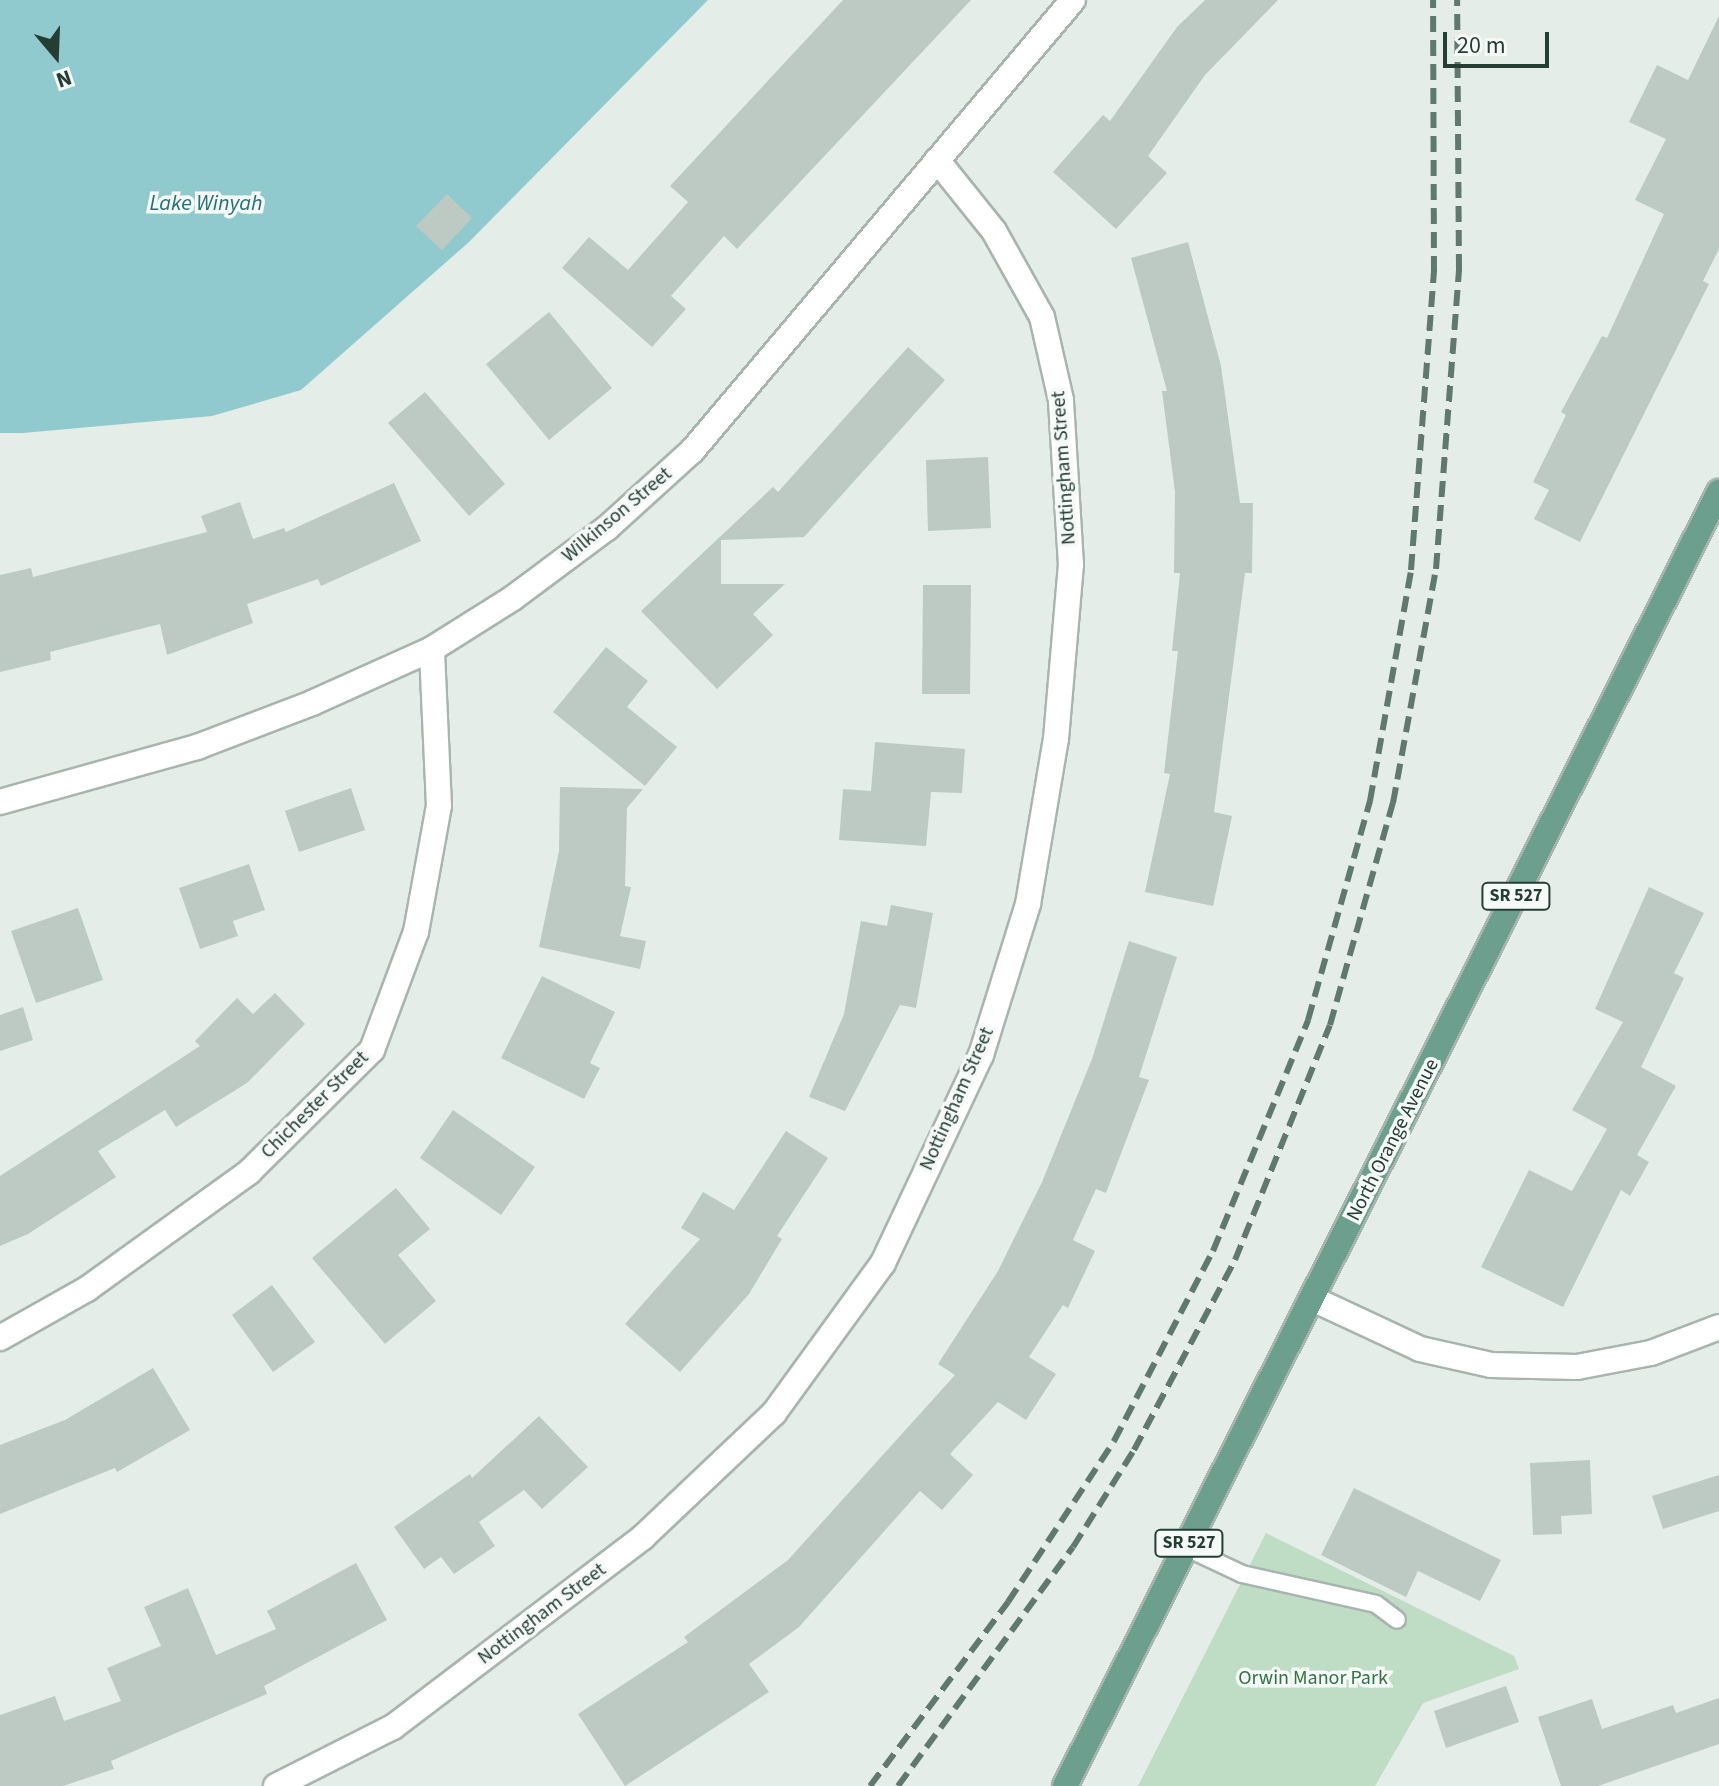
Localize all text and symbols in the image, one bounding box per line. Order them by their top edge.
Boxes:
north arrow [16,16,96,96]
scale bar [1447,16,1553,66]
text: 20 m [1457,28,1506,63]
text: N [52,61,76,96]
water label: Lake Winyah [149,191,263,217]
street label: Nottingham Street [1047,390,1081,546]
street label: Wilkinson Street [557,462,677,568]
road number: SR 527 [1480,882,1552,910]
street label: Nottingham Street [915,1024,999,1174]
street label: Chichester Street [256,1046,374,1164]
street label: North Orange Avenue [1342,1055,1444,1225]
road number: SR 527 [1153,1529,1225,1557]
street label: Nottingham Street [473,1558,611,1670]
park label: Orwin Manor Park [1238,1666,1388,1690]

